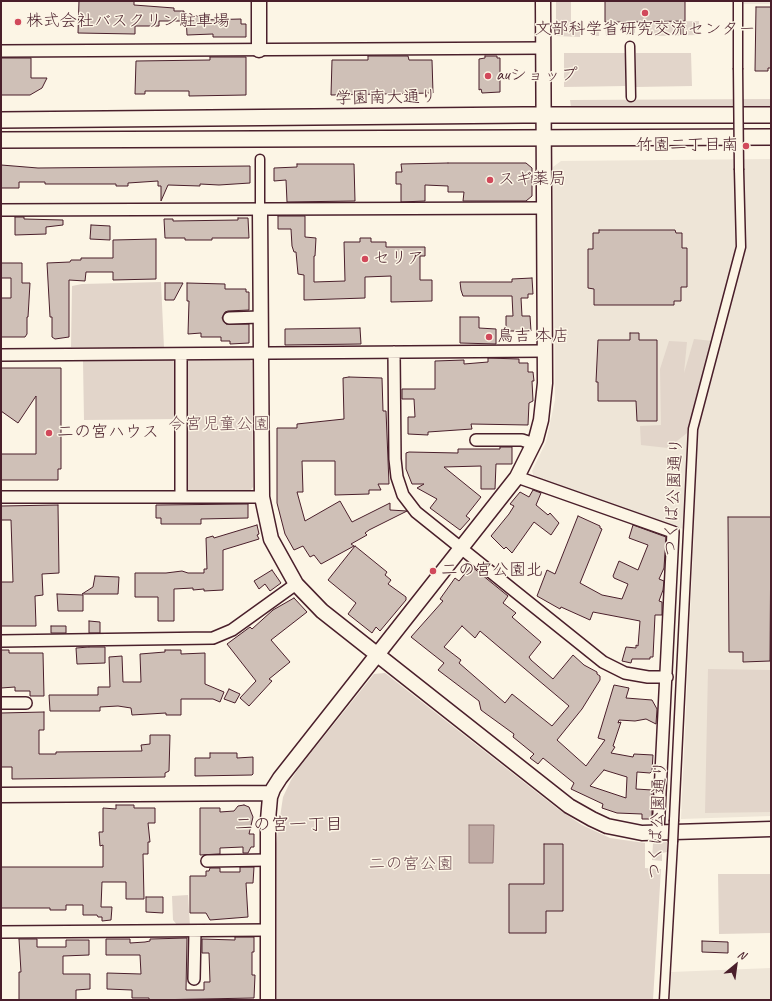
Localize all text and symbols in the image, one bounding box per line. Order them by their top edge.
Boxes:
marker: 文部科学省研究交流センター [640,8,650,18]
place label: 株式会社バスクリン駐車場 [26,12,230,32]
marker: 株式会社バスクリン駐車場 [13,17,23,27]
place label: 文部科学省研究交流センター [535,20,755,40]
place label: auショップ [496,66,578,86]
marker: auショップ [483,71,493,81]
street label: 学園南大通り [335,87,437,109]
place label: 竹園二丁目南 [636,136,738,156]
marker: 竹園二丁目南 [741,141,751,151]
place label: スギ薬局 [498,170,566,190]
marker: スギ薬局 [485,175,495,185]
place label: セリア [373,249,424,269]
marker: セリア [360,254,370,264]
place label: 鳥吉 本店 [497,327,569,347]
marker: 鳥吉 本店 [484,332,494,342]
park label: 今宮児童公園 [168,415,270,435]
place label: 二の宮ハウス [57,423,159,443]
marker: 二の宮ハウス [44,428,54,438]
street label: つくば公園通り [661,437,687,557]
place label: 二の宮公園北 [441,561,543,581]
marker: 二の宮公園北 [428,566,438,576]
street label: つくば公園通り [645,760,671,880]
district label: 二の宮一丁目 [235,814,343,836]
park label: 二の宮公園 [369,855,453,875]
north arrow [716,945,756,985]
text: N [735,947,748,962]

